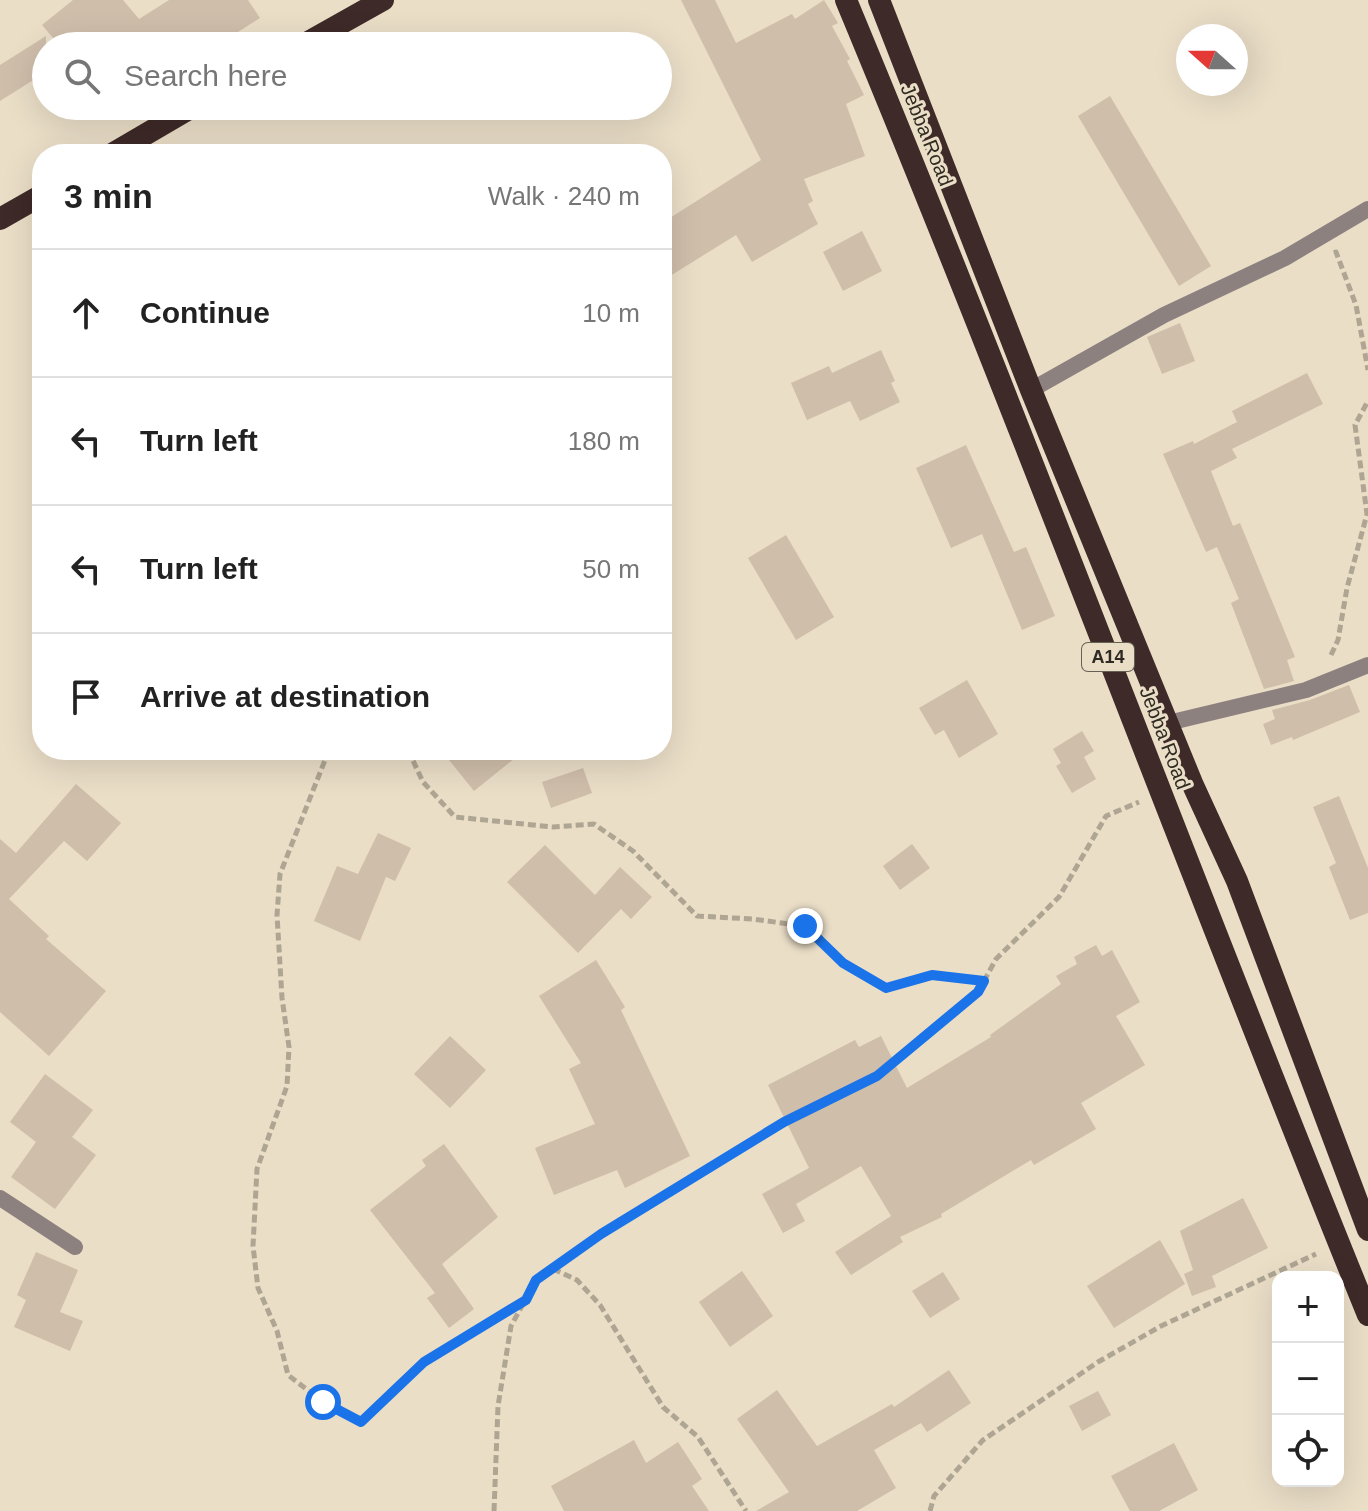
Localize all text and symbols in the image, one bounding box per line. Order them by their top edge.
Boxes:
north arrow [1176,24,1248,96]
search box [32,32,672,120]
icon: search [60,54,104,98]
text: Search here [124,59,287,92]
street label: Jebba Road [897,81,957,189]
text: 3 min [64,177,153,215]
text: Walk · 240 m [488,181,640,211]
icon: ahead [64,291,108,335]
text: Continue [140,296,270,329]
text: 10 m [582,298,640,328]
icon: left [64,419,108,463]
text: Turn left [140,424,258,457]
text: 180 m [568,426,640,456]
icon: left [64,547,108,591]
text: Turn left [140,552,258,585]
text: 50 m [582,554,640,584]
road number: A14 [1082,643,1134,671]
icon: arrive [64,675,108,719]
text: Arrive at destination [140,680,430,713]
street label: Jebba Road [1135,684,1195,792]
route end [787,908,823,944]
map controls [1272,1271,1344,1487]
button: + [1272,1271,1344,1343]
button: − [1272,1343,1344,1415]
route start [305,1384,341,1420]
button: locate [1272,1415,1344,1487]

